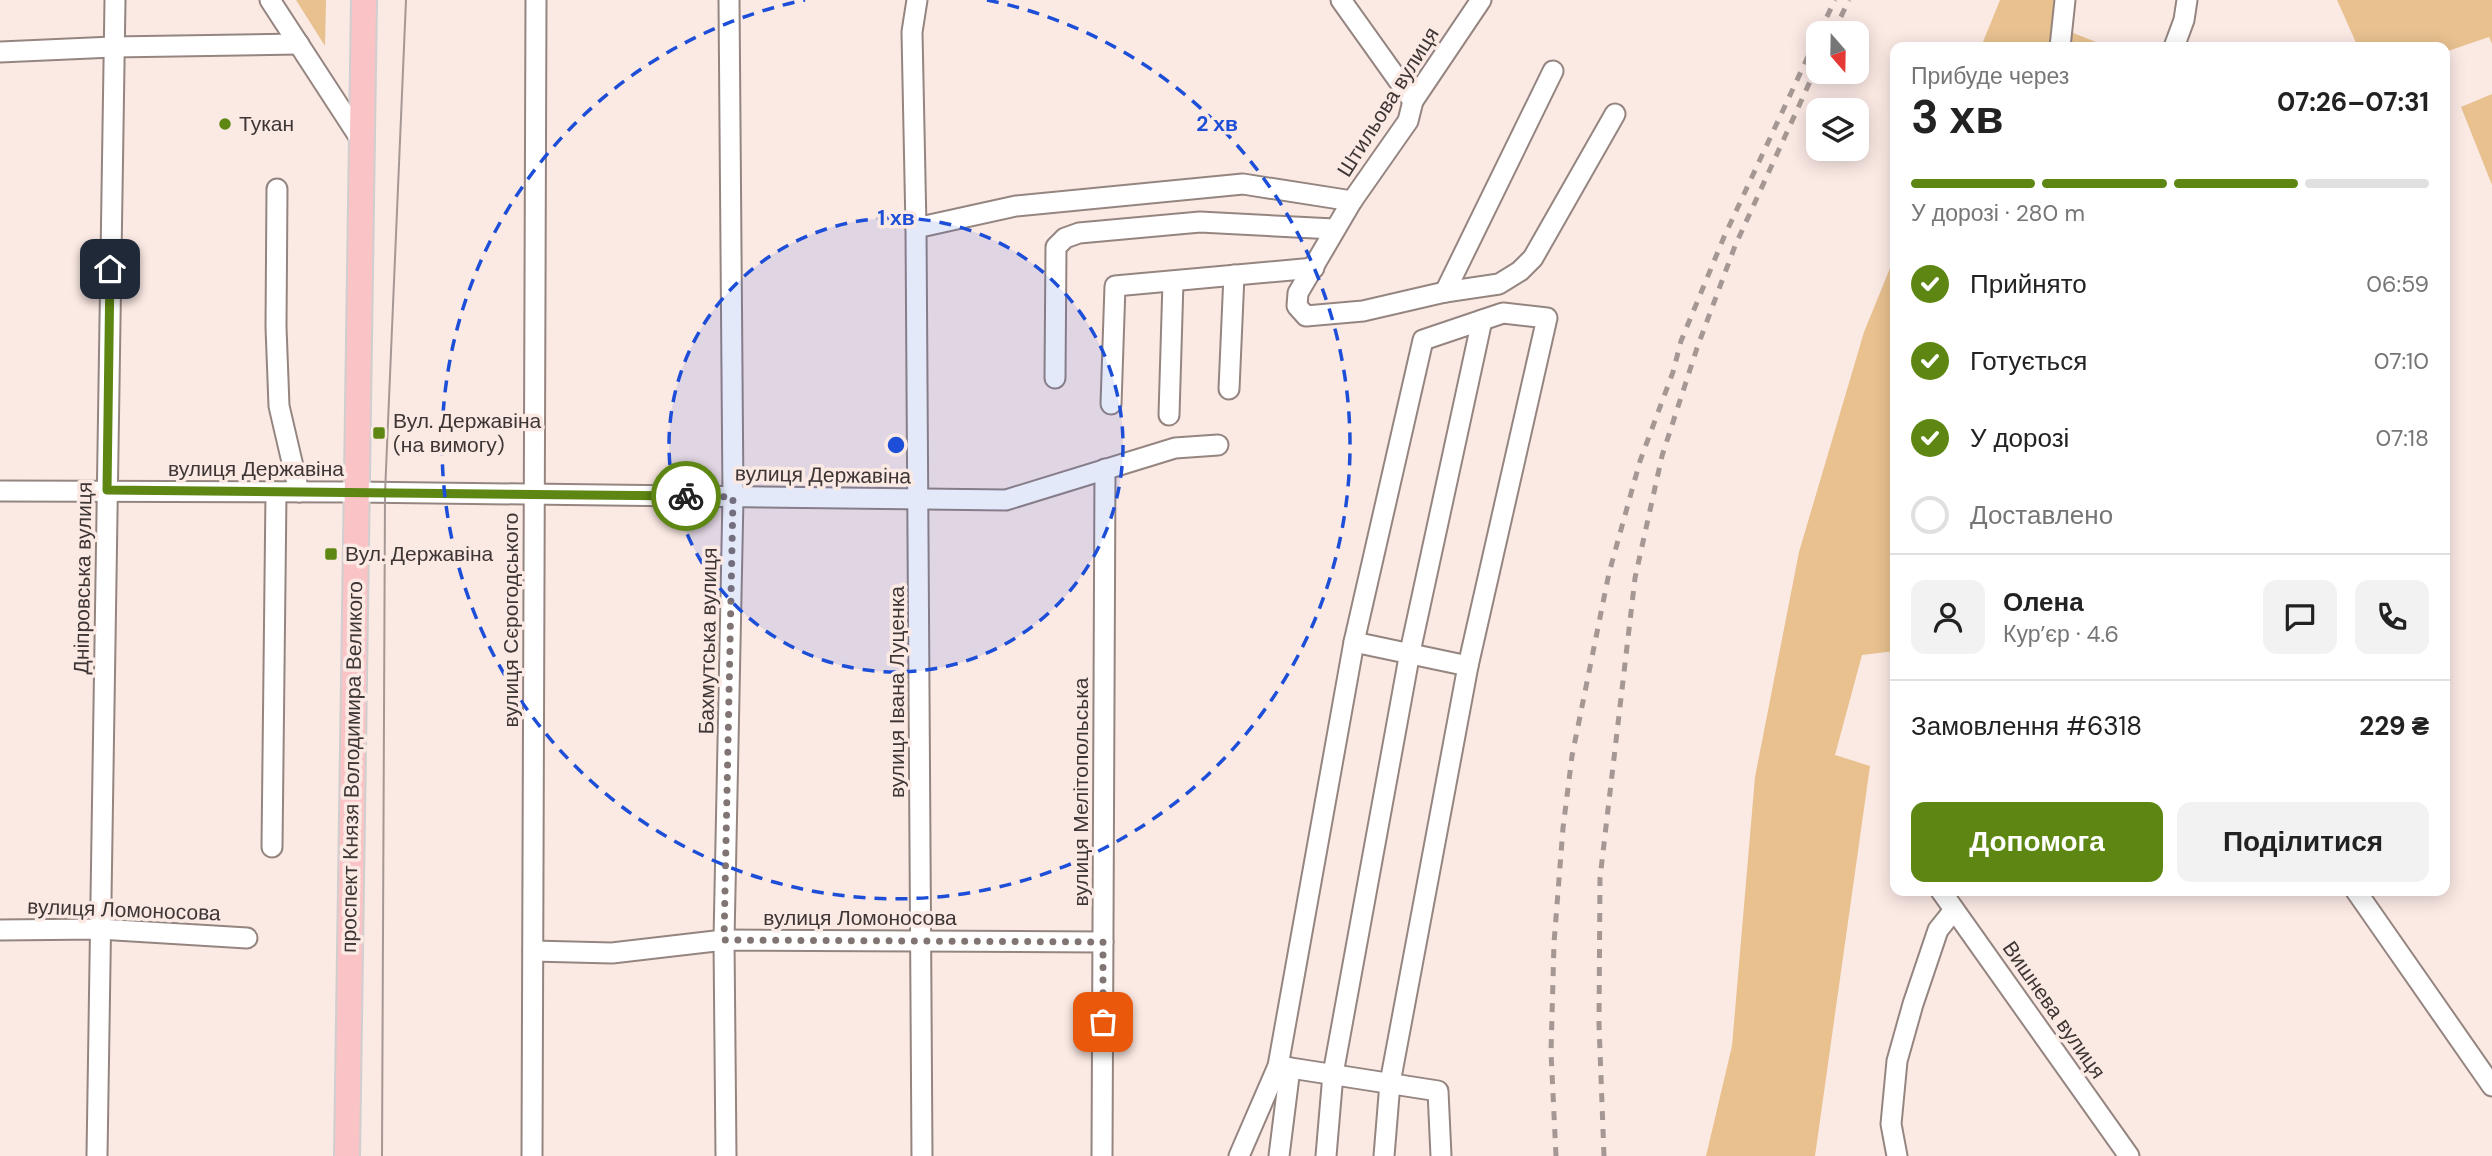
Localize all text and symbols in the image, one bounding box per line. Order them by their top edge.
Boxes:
north arrow [1806,21,1869,84]
map controls [1806,21,1869,161]
street label: Штильова вулиця [1331,22,1445,182]
text: Прибуде через [1911,61,2069,91]
text: 07:26–07:31 [2277,85,2429,119]
text: 3 хв [1911,87,2003,147]
button: layers [1806,98,1869,161]
place label: Тукан [239,110,294,138]
text: 2 хв [1196,110,1238,138]
marker: Тукан [217,116,233,132]
text: У дорозі · 280 m [1911,198,2085,228]
text: 1 хв [877,204,915,232]
pin [80,239,140,299]
icon: home [91,250,129,288]
icon: check [1911,265,1949,303]
text: Прийнято [1970,267,2087,301]
text: 06:59 [2366,269,2429,299]
icon: check [1911,342,1949,380]
text: Готується [1970,344,2087,378]
text: 07:10 [2374,346,2429,376]
place label: Вул. Державіна (на вимогу) [393,407,542,459]
icon: check [1911,419,1949,457]
text: У дорозі [1970,421,2069,455]
text: 07:18 [2376,423,2429,453]
marker: Вул. Державіна (на вимогу) [371,425,387,441]
centre of rings [884,433,908,457]
street label: вулиця Державіна [168,455,344,483]
street label: вулиця Державіна [735,459,912,491]
courier [651,461,721,531]
icon: bike [667,477,705,515]
street label: Дніпровська вулиця [67,481,99,675]
text: Доставлено [1970,498,2113,532]
street label: вулиця Сєрогодського [497,512,525,728]
place label: Вул. Державіна [345,540,494,568]
marker: Вул. Державіна [323,546,339,562]
street label: Бахмутська вулиця [692,547,724,735]
button: person [1911,580,1985,654]
button: chat [2263,580,2337,654]
button: phone [2355,580,2429,654]
street label: проспект Князя Володимира Великого [335,581,369,953]
text: Олена [2003,585,2084,619]
street label: вулиця Івана Луценка [883,586,911,798]
text: Кур’єр · 4.6 [2003,619,2119,649]
street label: вулиця Мелітопольська [1067,677,1095,906]
text: Замовлення #6318 [1911,709,2142,743]
text: 229 ₴ [2359,709,2429,743]
button: Допомога [1911,802,2163,882]
button: Поділитися [2177,802,2429,882]
street label: вулиця Ломоносова [27,893,222,927]
street label: вулиця Ломоносова [763,904,957,932]
street label: Вишнева вулиця [1996,936,2112,1084]
pin [1073,992,1133,1052]
icon: bag [1084,1003,1122,1041]

